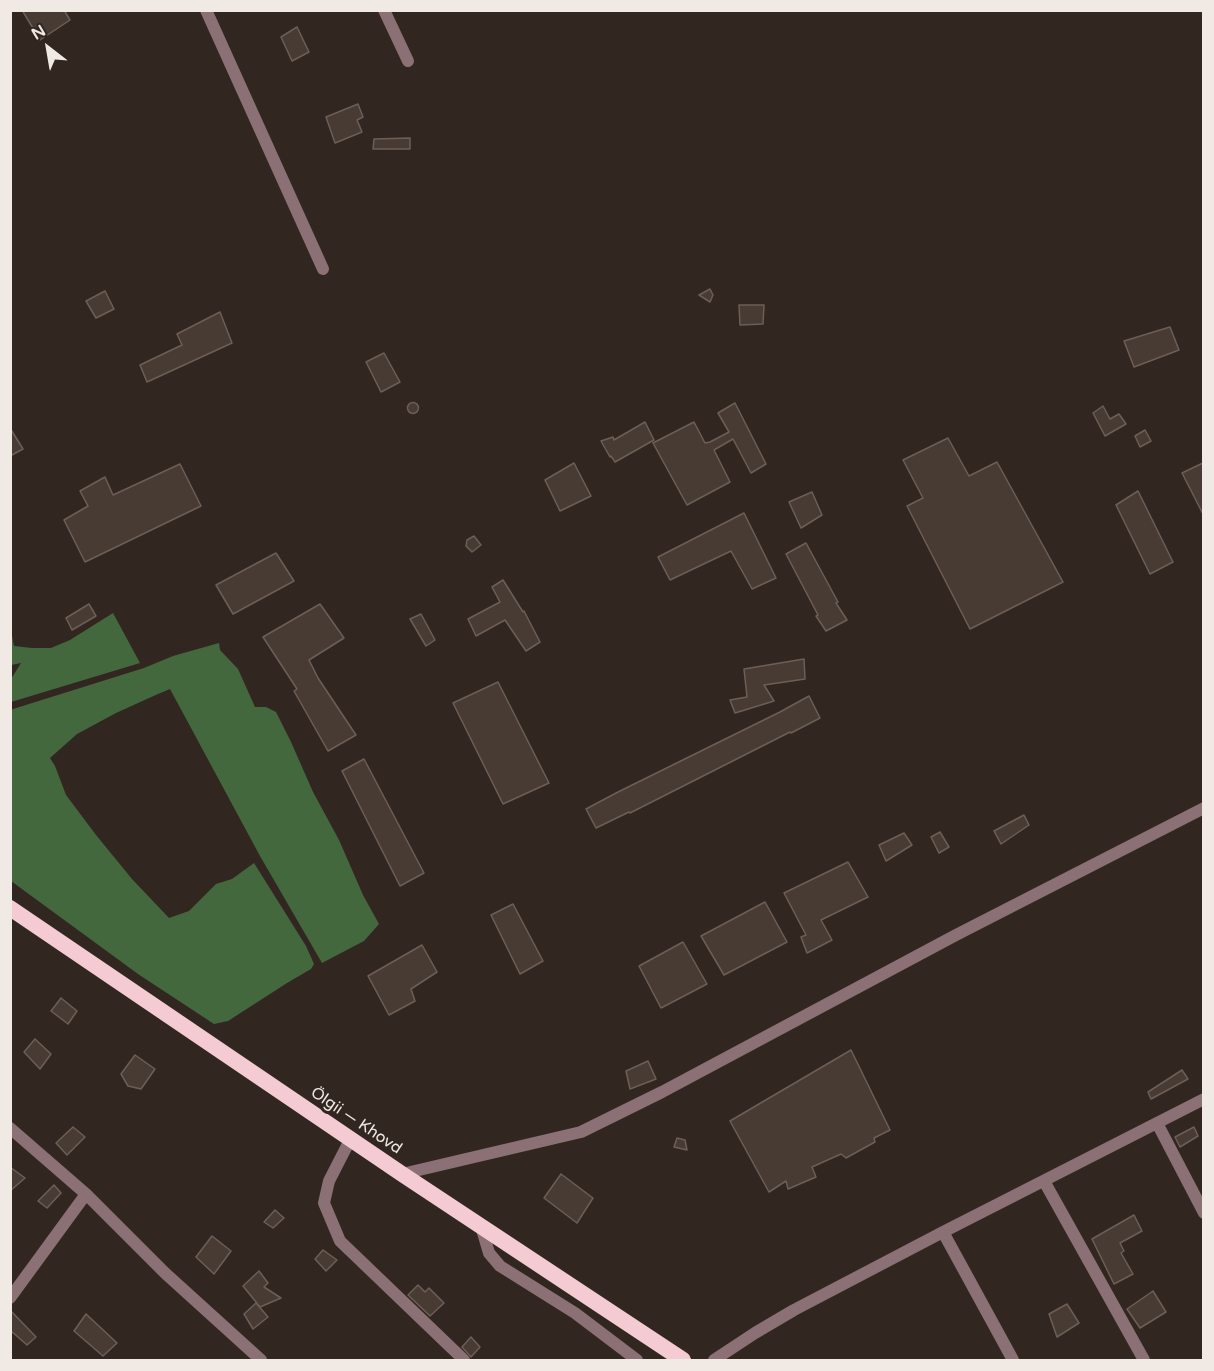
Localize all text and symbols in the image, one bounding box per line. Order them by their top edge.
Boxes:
north arrow [18,18,78,78]
text: N [28,21,49,44]
street label: Ölgii — Khovd [307,1083,405,1159]

